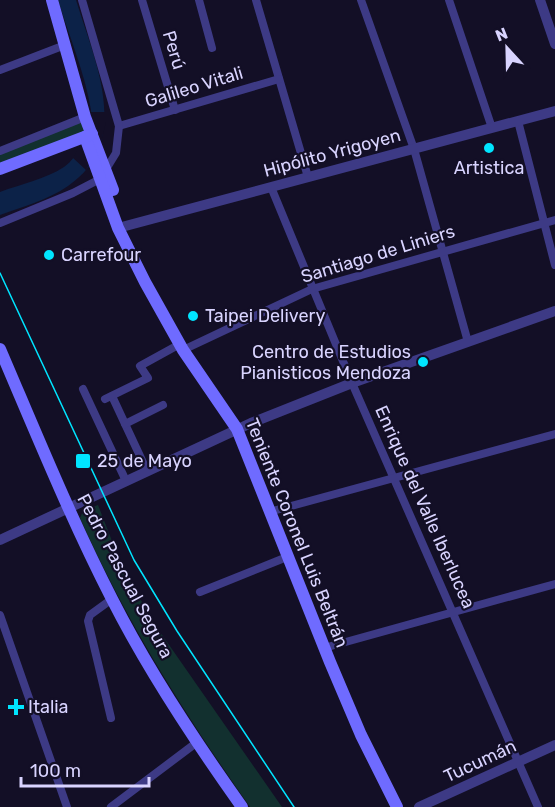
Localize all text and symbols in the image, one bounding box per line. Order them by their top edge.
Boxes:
north arrow [477,18,537,78]
text: N [493,24,510,46]
street label: Perú [158,28,190,72]
street label: Galileo Vitali [142,62,246,112]
street label: Hipólito Yrigoyen [261,124,403,182]
marker: Artistica [482,141,496,155]
place label: Artistica [454,157,524,179]
street label: Santiago de Liniers [298,220,458,288]
place label: Carrefour [61,244,141,266]
marker: Carrefour [42,248,56,262]
place label: Taipei Delivery [205,305,325,327]
marker: Taipei Delivery [186,309,200,323]
place label: Centro de Estudios Pianisticos Mendoza [240,341,411,384]
marker: Centro de Estudios Pianisticos Mendoza [416,355,430,369]
street label: Enrique del Valle Iberlucea [370,402,480,612]
street label: Teniente Coronel Luis Beltrán [241,415,353,651]
place label: 25 de Mayo [97,450,192,472]
marker: 25 de Mayo [74,452,92,470]
street label: Pedro Pascual Segura [72,490,178,662]
place label: Italia [28,696,69,718]
marker: Italia [9,700,23,714]
street label: Tucumán [440,735,520,787]
scale bar [21,750,148,788]
text: 100 m [30,760,81,782]

